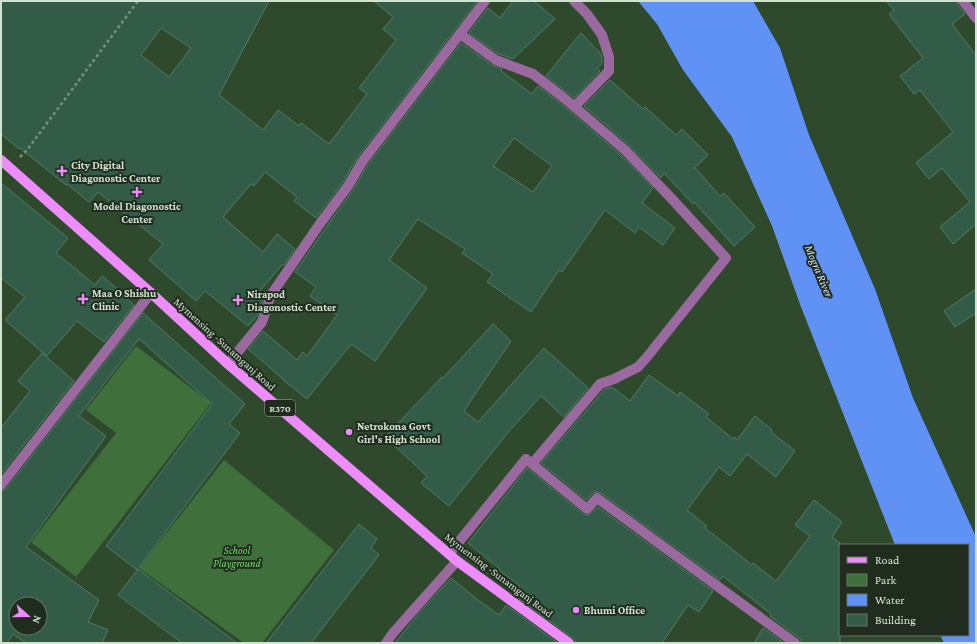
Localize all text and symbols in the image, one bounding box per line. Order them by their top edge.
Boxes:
place label: City Digital Diagonostic Center [71,159,161,184]
marker: City Digital Diagonostic Center [56,165,68,177]
marker: Model Diagonostic Center [131,186,143,198]
place label: Model Diagonostic Center [93,200,181,225]
water label: Mogra River [801,242,837,300]
place label: Maa O Shishu Clinic [92,287,157,312]
place label: Nirapod Diagonostic Center [247,288,337,313]
marker: Maa O Shishu Clinic [77,293,89,305]
marker: Nirapod Diagonostic Center [232,294,244,306]
street label: Mymensing -Sunamganj Road [171,295,278,394]
road number: R370 [265,400,295,416]
place label: Netrokona Govt Girl's High School [357,420,441,445]
marker: Netrokona Govt Girl's High School [344,427,354,437]
street label: Mymensing -Sunamganj Road [442,530,556,621]
park label: School Playground [213,544,262,570]
legend [839,544,969,636]
text: Road [875,553,900,567]
text: Park [875,573,897,587]
text: Water [875,593,905,607]
north arrow [8,596,48,636]
place label: Bhumi Office [584,604,645,616]
marker: Bhumi Office [571,605,581,615]
text: Building [875,613,916,627]
text: N [30,614,44,626]

